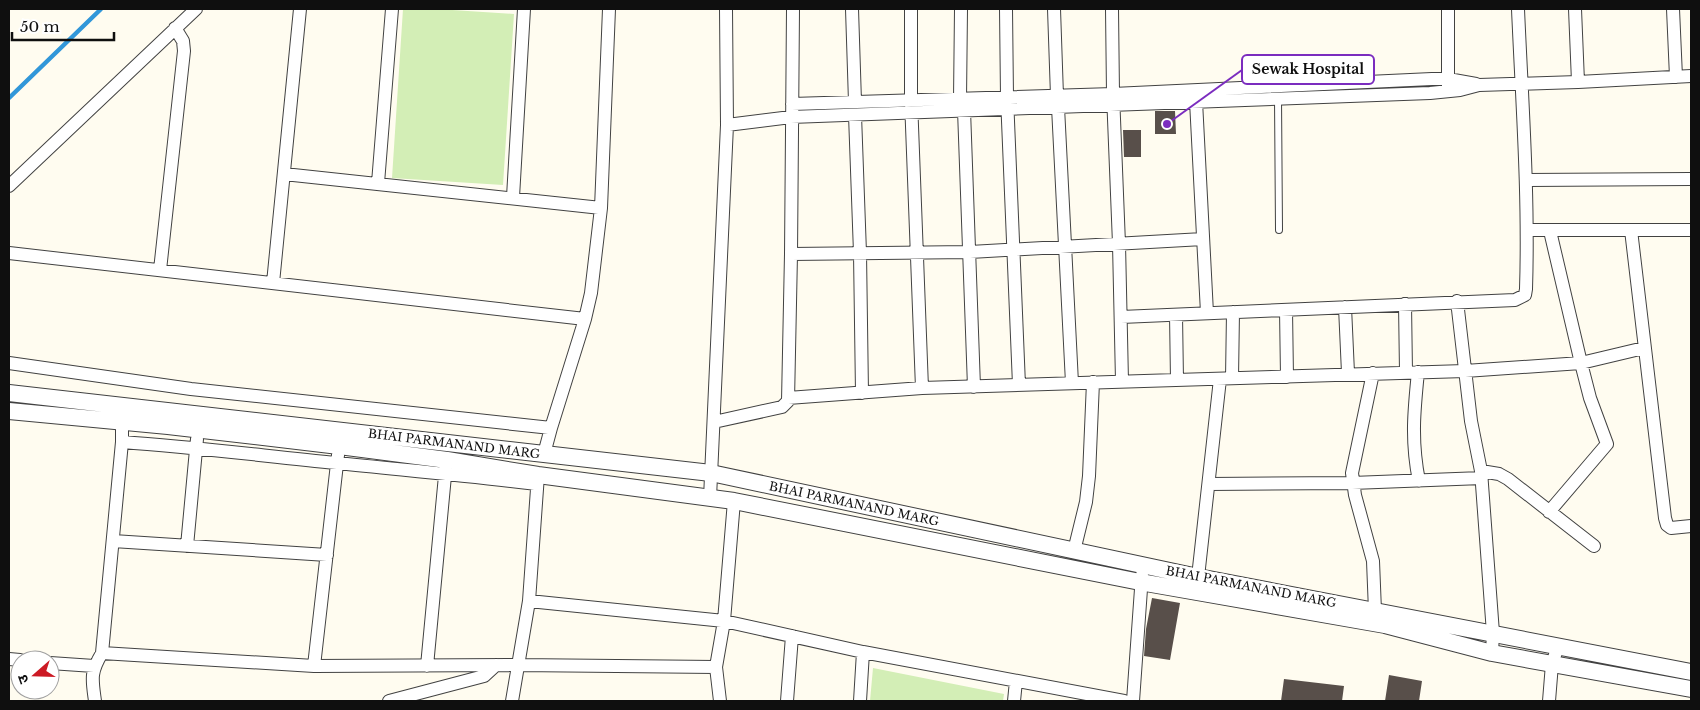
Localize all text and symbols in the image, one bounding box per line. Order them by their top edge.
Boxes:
scale bar [12,10,115,42]
text: 50 m [20,17,60,36]
callout: Sewak Hospital [1242,55,1374,84]
text: Sewak Hospital [1252,60,1364,78]
street label: BHAI PARMANAND MARG [367,425,542,462]
street label: BHAI PARMANAND MARG [768,478,941,529]
street label: BHAI PARMANAND MARG [1165,563,1338,611]
north arrow [10,650,60,700]
text: उ [13,672,33,686]

